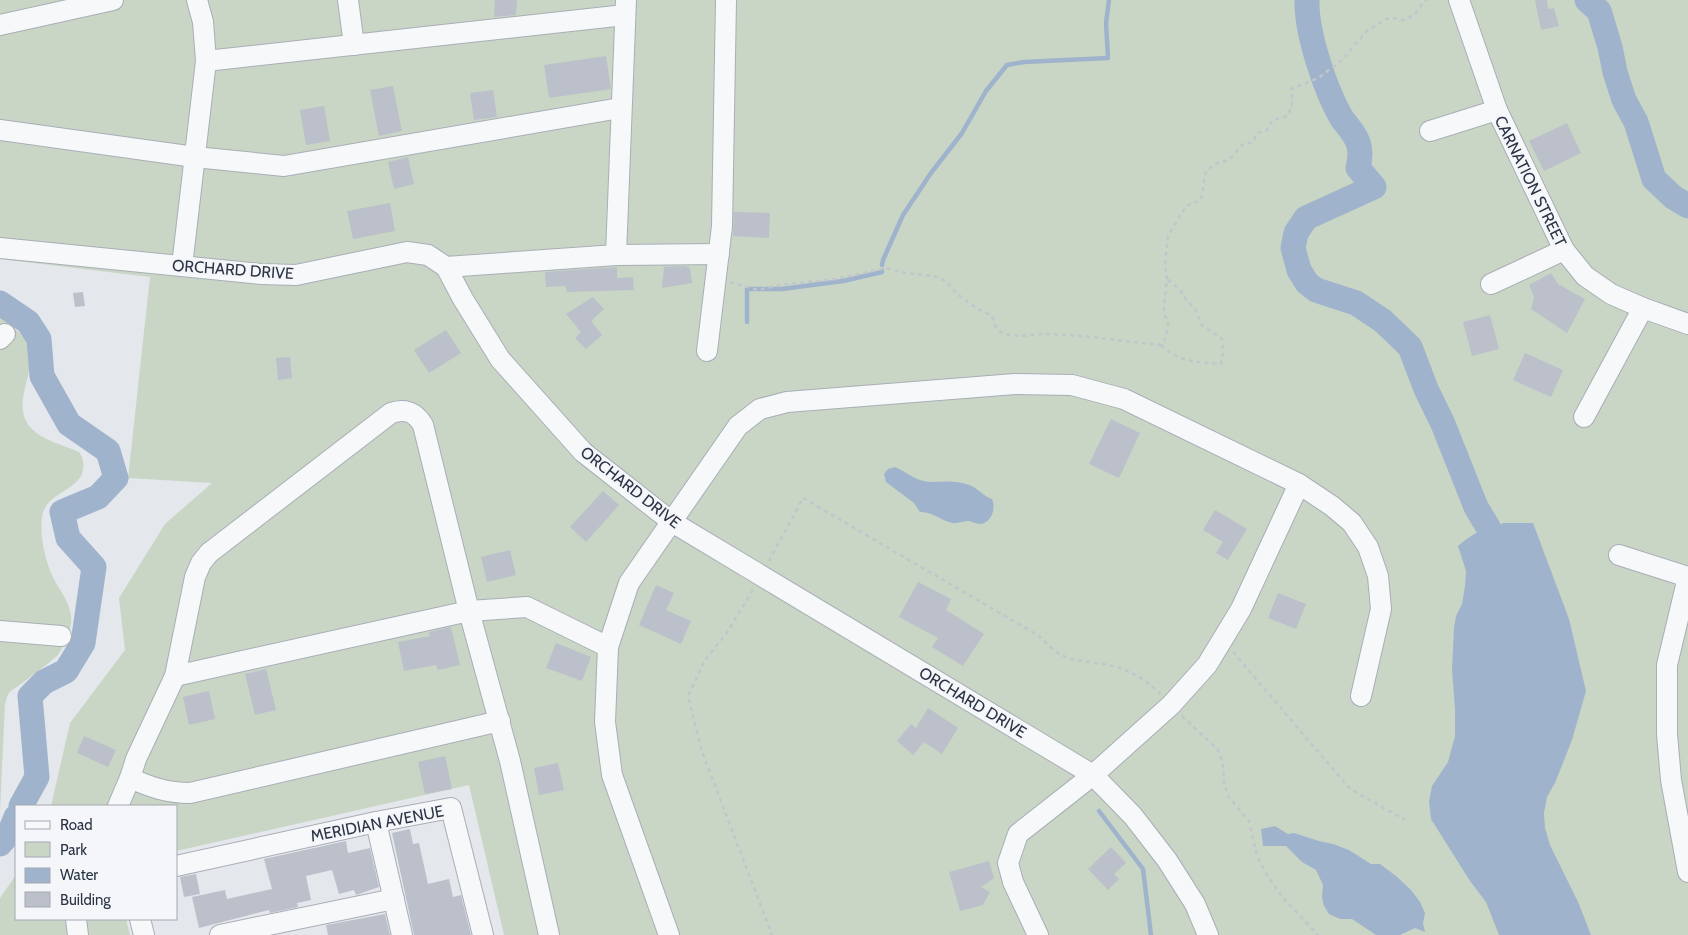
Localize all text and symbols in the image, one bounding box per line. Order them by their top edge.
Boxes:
street label: CARNATION STREET [1491,113,1571,250]
street label: ORCHARD DRIVE [172,256,295,283]
street label: ORCHARD DRIVE [577,442,685,532]
street label: ORCHARD DRIVE [916,663,1030,742]
street label: MERIDIAN AVENUE [309,801,445,846]
legend [15,805,178,920]
text: Road [60,816,93,834]
text: Park [60,841,87,859]
text: Water [60,866,98,884]
text: Building [60,891,111,909]

